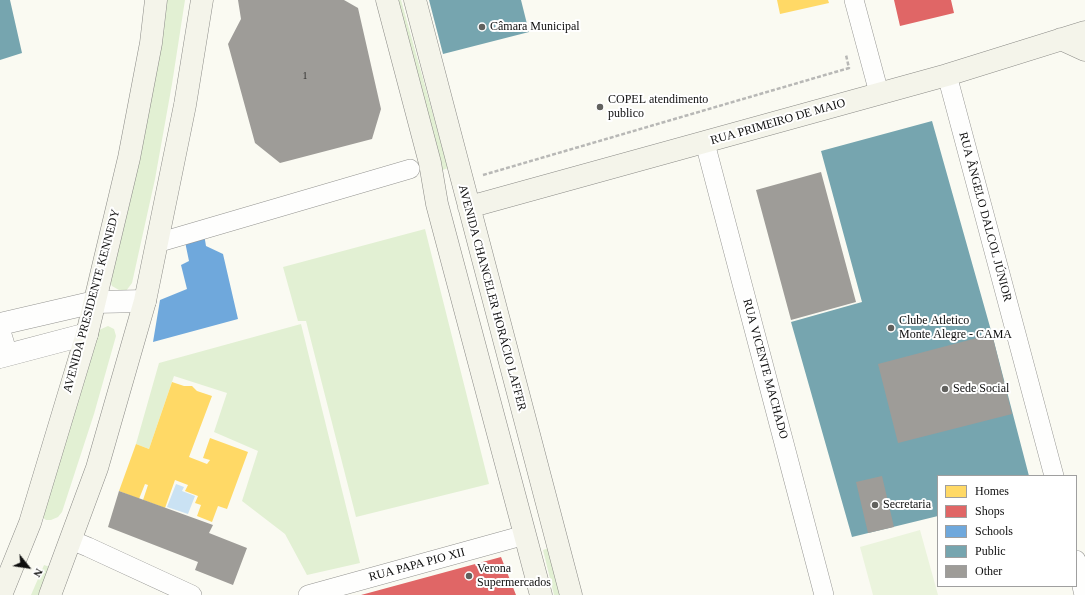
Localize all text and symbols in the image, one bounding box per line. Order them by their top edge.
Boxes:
place label: Câmara Municipal [490,20,580,34]
marker: Câmara Municipal [477,22,487,32]
house number: 1 [302,70,308,82]
place label: COPEL atendimento publico [608,93,708,121]
street label: RUA PRIMEIRO DE MAIO [709,96,847,148]
marker: COPEL atendimento publico [595,102,605,112]
street label: RUA ÂNGELO DALCOL JÚNIOR [955,131,1015,303]
street label: AVENIDA CHANCELER HORÁCIO LAFFER [455,183,529,413]
street label: AVENIDA PRESIDENTE KENNEDY [61,208,123,394]
street label: RUA VICENTE MACHADO [739,297,791,441]
place label: Clube Atletico Monte Alegre - CAMA [899,314,1012,342]
marker: Clube Atletico Monte Alegre - CAMA [886,323,896,333]
place label: Sede Social [953,382,1009,396]
marker: Sede Social [940,384,950,394]
legend [937,475,1077,587]
text: Homes [975,484,1009,498]
place label: Secretaria [883,498,931,512]
marker: Secretaria [870,500,880,510]
text: Shops [975,504,1004,518]
text: Schools [975,524,1013,538]
text: Public [975,544,1006,558]
street label: RUA PAPA PIO XII [367,545,467,585]
north arrow [8,547,48,587]
place label: Verona Supermercados [477,562,551,590]
text: Other [975,564,1002,578]
text: N [31,567,46,579]
marker: Verona Supermercados [464,571,474,581]

